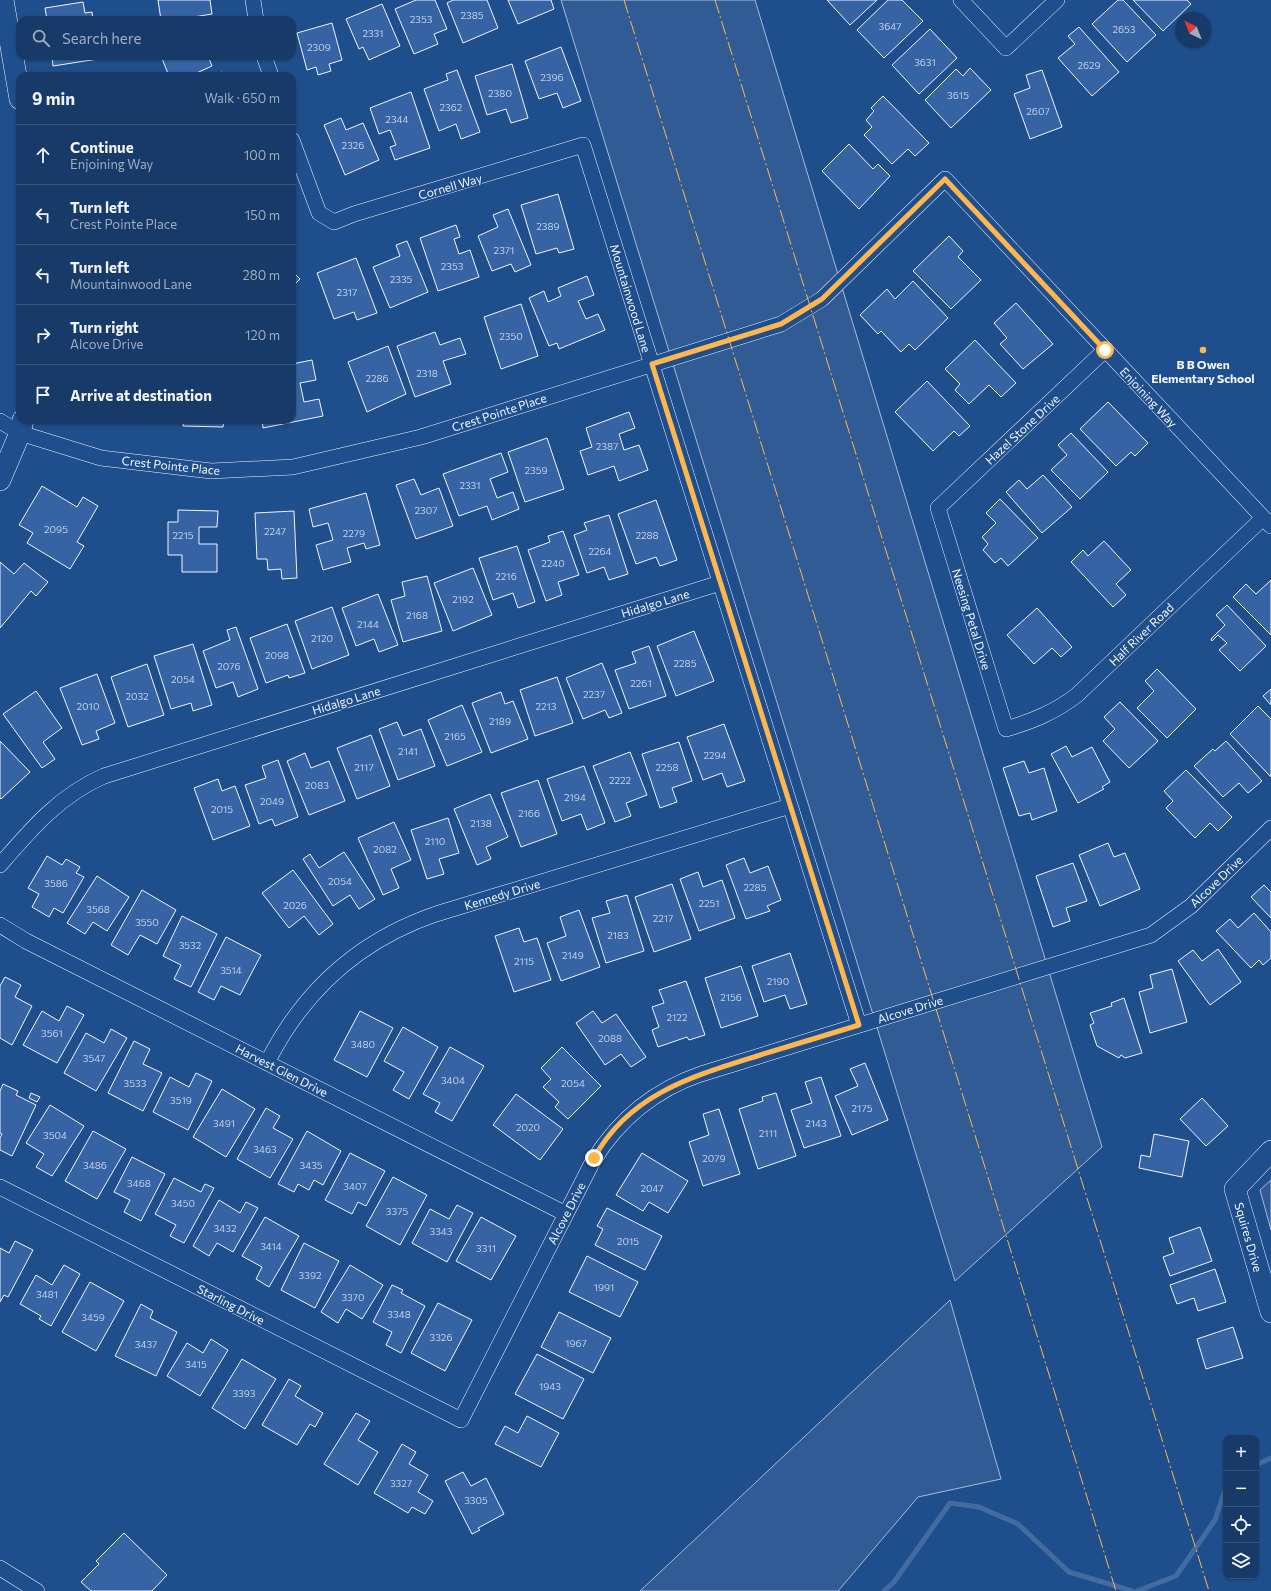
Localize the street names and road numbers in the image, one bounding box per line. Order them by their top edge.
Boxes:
street label: Cornell Way [416,170,484,202]
street label: Mountainwood Lane [608,242,654,354]
street label: Enjoining Way [1118,364,1180,430]
street label: Crest Pointe Place [450,390,548,434]
street label: Hazel Stone Drive [982,391,1062,467]
street label: Crest Pointe Place [121,453,221,477]
street label: Neesing Petal Drive [950,567,994,671]
street label: Hidalgo Lane [619,586,691,620]
street label: Half River Road [1106,600,1176,668]
street label: Hidalgo Lane [310,683,382,717]
street label: Alcove Drive [1187,852,1245,910]
street label: Kennedy Drive [462,876,542,912]
street label: Alcove Drive [876,992,944,1026]
street label: Harvest Glen Drive [234,1041,330,1099]
street label: Alcove Drive [544,1180,588,1246]
street label: Squires Drive [1232,1201,1266,1273]
street label: Starling Drive [195,1281,267,1327]

